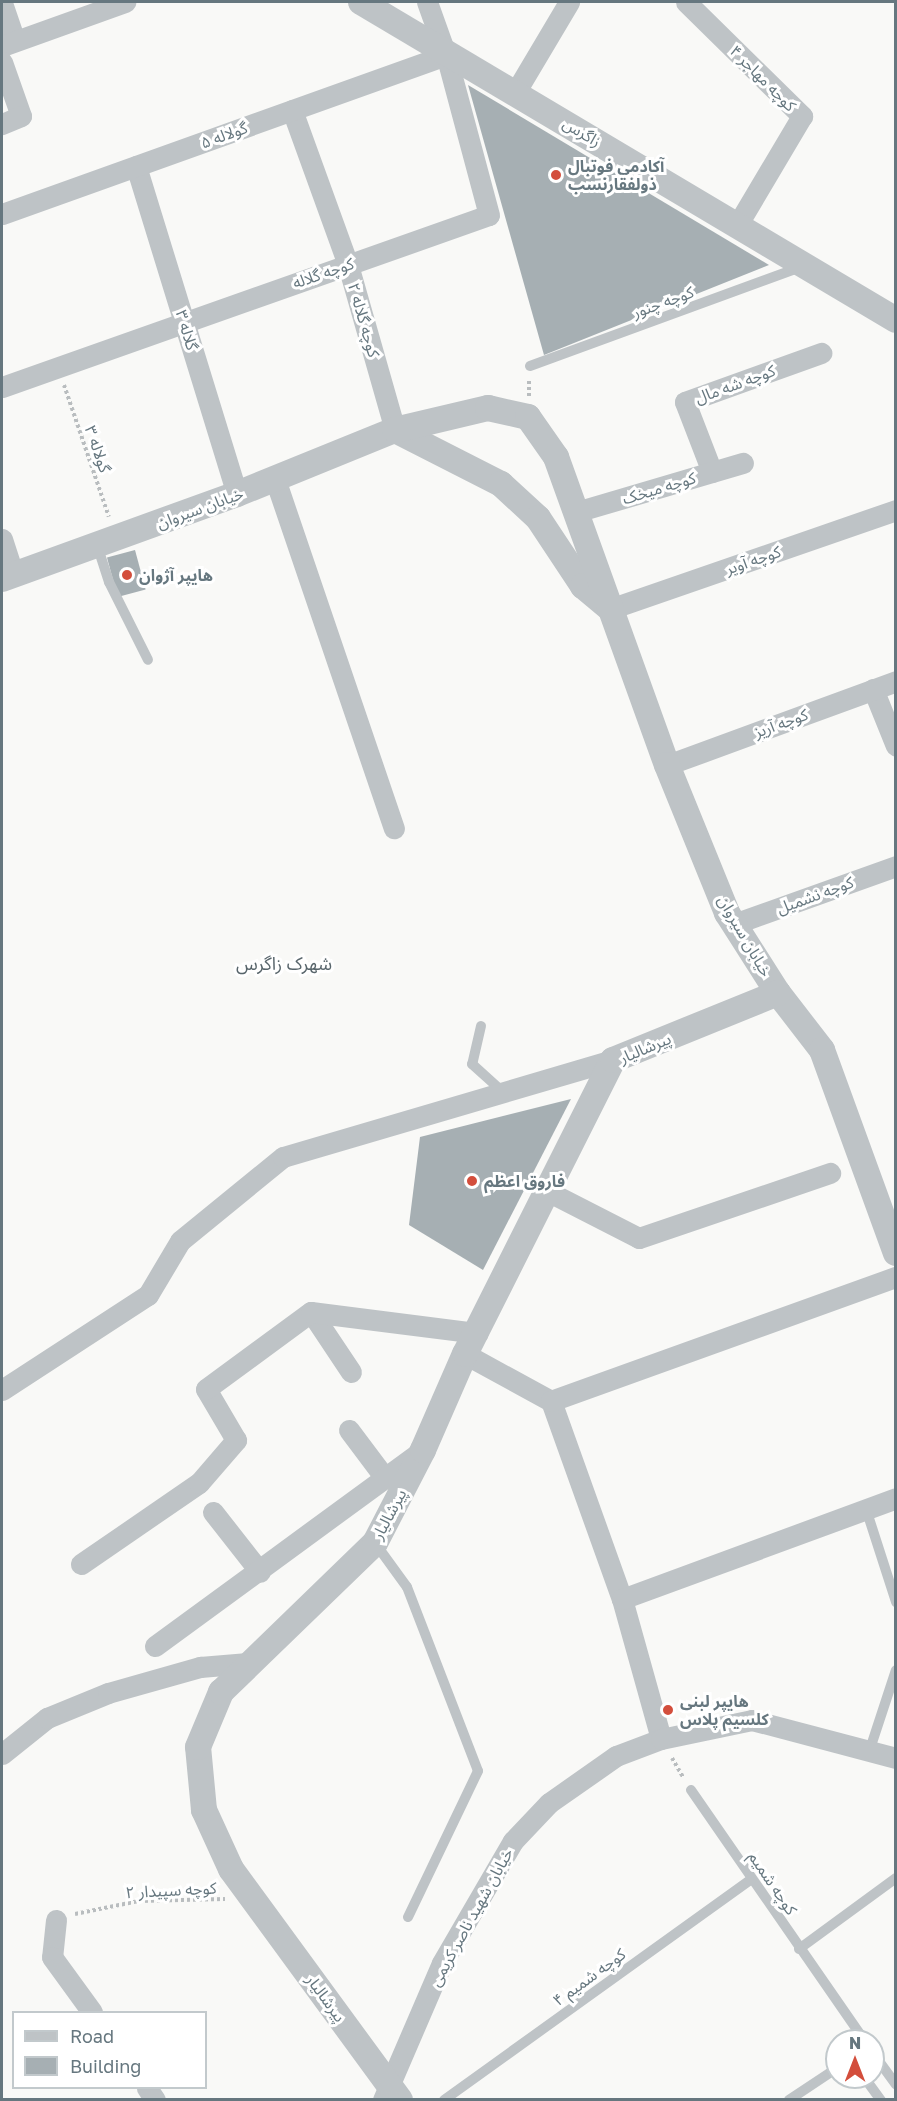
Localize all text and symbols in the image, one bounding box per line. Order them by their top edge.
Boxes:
street label: کوچه مهاجر ۴ [726,41,800,115]
street label: زاگرس [559,113,605,151]
street label: گولاله ۵ [198,118,250,152]
place label: آکادمی فوتبال ذولفقارنسب [568,156,664,194]
marker: آکادمی فوتبال ذولفقارنسب [549,168,563,182]
street label: کوچه گلاله [290,254,356,292]
street label: کوچه گلاله ۲ [344,281,384,359]
street label: کوچه چنور [630,282,696,322]
street label: گلاله ۳ [172,307,202,353]
street label: کوچه شه مال [692,361,778,407]
street label: گولاله ۳ [81,423,115,475]
street label: کوچه میخک [620,468,698,508]
street label: خیابان سیروان [154,483,246,533]
street label: کوچه آویر [723,542,783,578]
place label: هایپر آژوان [139,565,213,585]
marker: هایپر آژوان [120,568,134,582]
street label: کوچه آریز [752,704,810,742]
street label: کوچه نشمیل [774,872,856,918]
street label: خیابان سیروان [714,892,776,980]
district label: شهرک زاگرس [236,952,332,974]
street label: پیرشالیار [616,1029,674,1067]
place label: فاروق اعظم [484,1171,565,1191]
marker: فاروق اعظم [465,1174,479,1188]
street label: پیرشالیار [368,1485,410,1543]
place label: هایپر لبنی کلسیم پلاس [680,1691,769,1729]
marker: هایپر لبنی کلسیم پلاس [661,1703,675,1717]
street label: خیابان شهید ناصر کریمی [425,1845,517,1989]
street label: کوچه شمیم [745,1848,801,1918]
street label: کوچه سپیدار ۲ [125,1878,217,1902]
street label: کوچه شمیم ۴ [549,1944,629,2010]
street label: پیرشالیار [302,1970,350,2026]
legend [12,2011,207,2089]
text: Road [70,2025,114,2047]
north arrow [825,2029,885,2089]
text: N [849,2033,861,2053]
text: Building [70,2055,141,2077]

